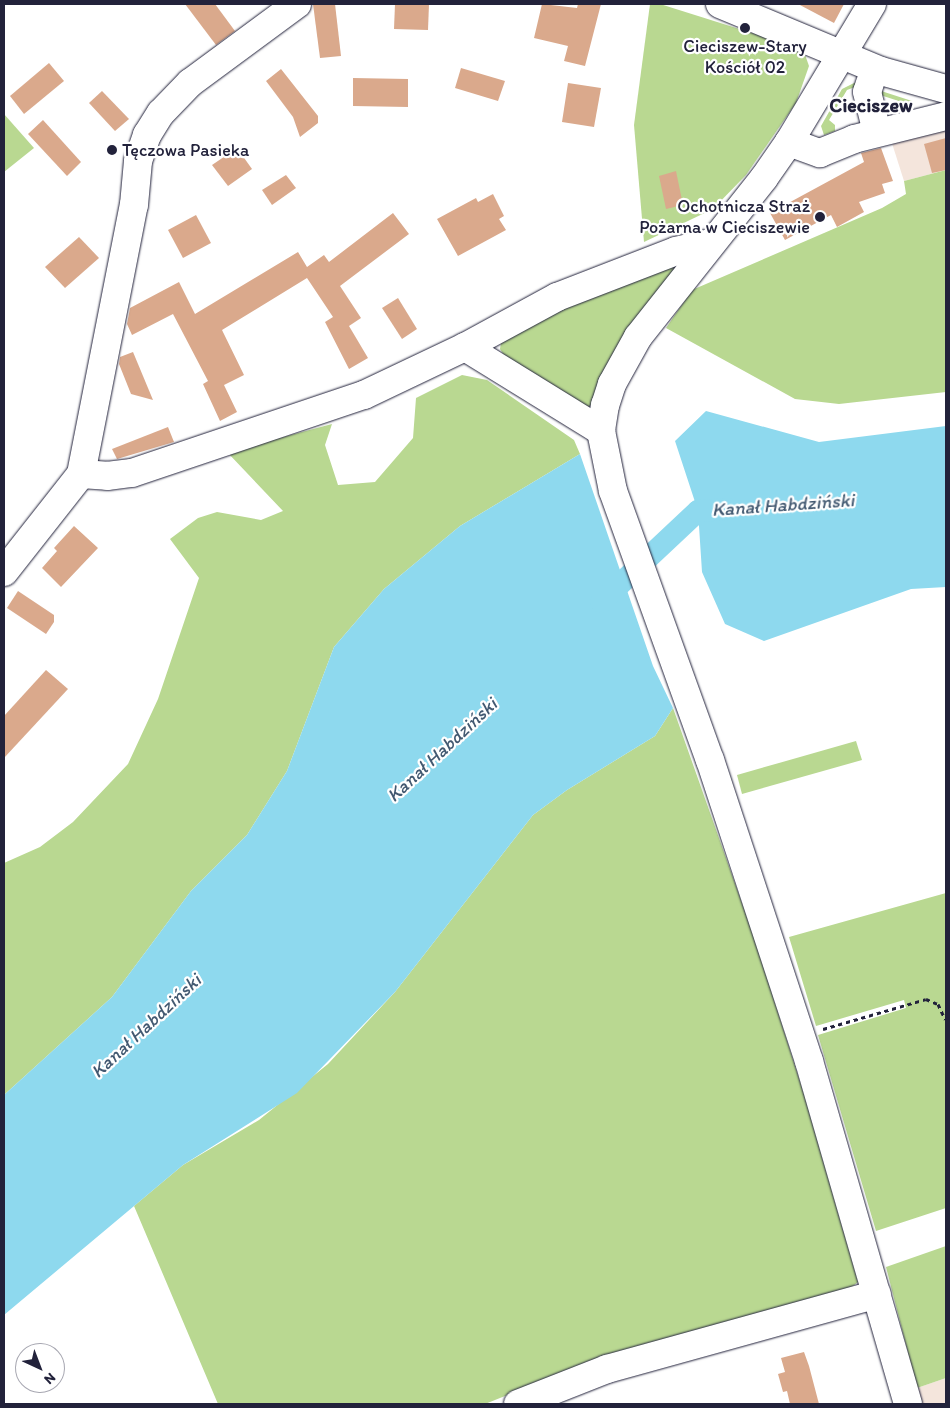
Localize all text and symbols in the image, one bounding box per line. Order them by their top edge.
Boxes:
marker: Cieciszew-Stary Kościół 02 [739,22,751,34]
place label: Cieciszew-Stary Kościół 02 [683,36,807,78]
district label: Cieciszew [829,93,913,117]
place label: Tęczowa Pasieka [122,139,249,161]
marker: Tęczowa Pasieka [106,144,118,156]
place label: Ochotnicza Straż Pożarna w Cieciszewie [639,196,810,238]
marker: Ochotnicza Straż Pożarna w Cieciszewie [814,211,826,223]
water label: Kanał Habdziński [711,489,855,521]
water label: Kanał Habdziński [382,693,502,807]
water label: Kanał Habdziński [86,969,206,1083]
north arrow [15,1343,65,1393]
text: N [41,1369,59,1388]

